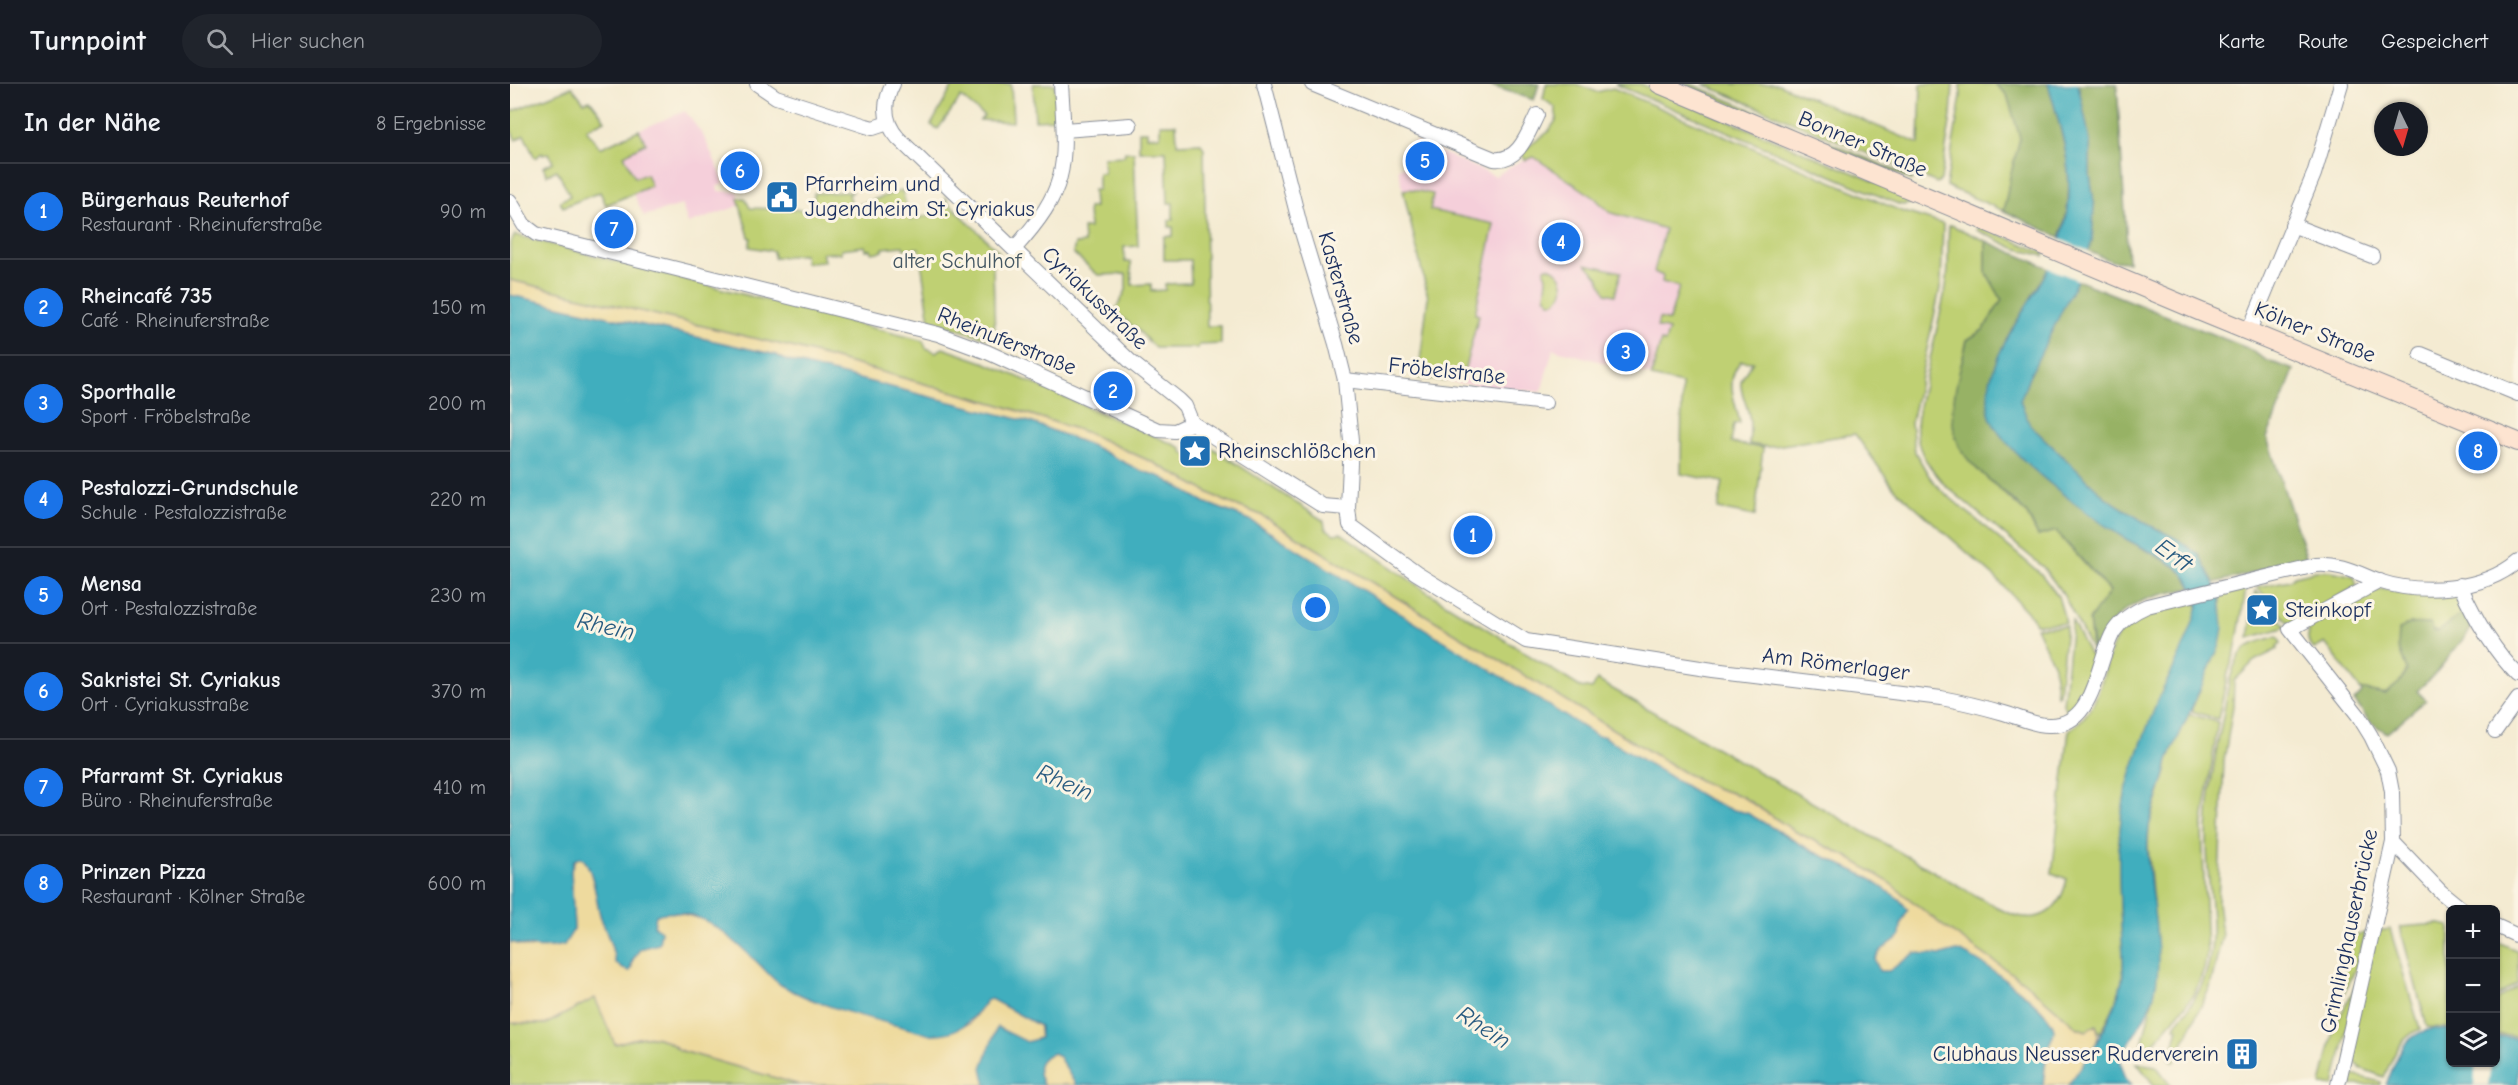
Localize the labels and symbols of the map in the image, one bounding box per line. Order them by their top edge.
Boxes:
north arrow [2374,102,2428,156]
street label: Bonner Straße [1795,105,1931,183]
pin: 5 [1406,138,1444,184]
pin: 6 [720,148,760,194]
place label: Pfarrheim und Jugendheim St. Cyriakus [805,171,1035,222]
public building icon: Pfarrheim und Jugendheim St. Cyriakus [764,179,800,215]
pin: 7 [594,206,634,252]
pin: 4 [1542,220,1580,264]
street label: Kasterstraße [1313,229,1369,347]
street label: Cyriakusstraße [1037,241,1153,355]
park label: alter Schulhof [892,248,1023,274]
street label: Kölner Straße [2250,296,2380,368]
street label: Rheinuferstraße [934,301,1080,381]
pin: 3 [1606,330,1646,374]
street label: Fröbelstraße [1387,352,1507,390]
pin: 2 [1094,368,1132,414]
pin: 8 [2458,428,2498,473]
place icon: Rheinschlößchen [1177,433,1213,469]
place label: Rheinschlößchen [1218,438,1376,464]
pin: 1 [1454,512,1492,558]
water label: Erft [2150,532,2199,579]
place icon: Steinkopf [2244,592,2280,628]
your location [1301,593,1330,622]
place label: Steinkopf [2285,597,2372,623]
water label: Rhein [575,606,637,646]
street label: Am Römerlager [1761,642,1911,686]
water label: Rhein [1033,758,1097,806]
street label: Grimlinghauserbrücke [2315,827,2383,1035]
water label: Rhein [1452,999,1516,1055]
building icon: Clubhaus Neusser Ruderverein [2224,1036,2260,1072]
place label: Clubhaus Neusser Ruderverein [1933,1041,2219,1067]

